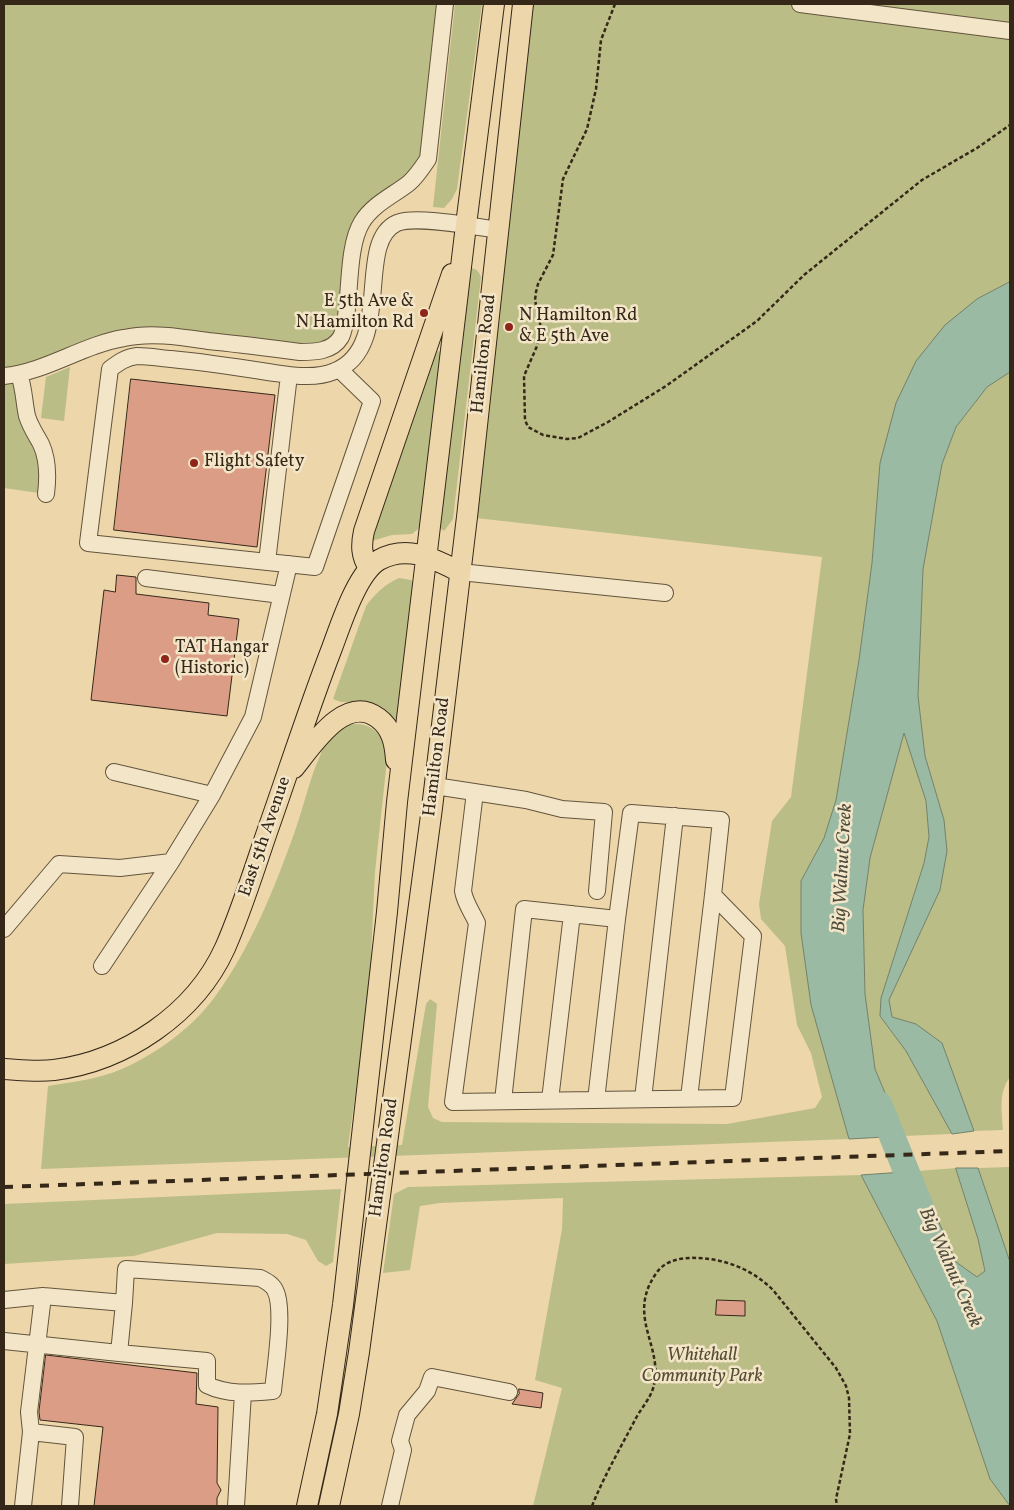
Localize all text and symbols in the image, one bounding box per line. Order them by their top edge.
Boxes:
place label: E 5th Ave & N Hamilton Rd [296,292,414,334]
street label: Hamilton Road [468,293,502,415]
place label: N Hamilton Rd & E 5th Ave [519,306,637,348]
marker: E 5th Ave & N Hamilton Rd [418,307,430,319]
marker: N Hamilton Rd & E 5th Ave [503,321,515,333]
place label: Flight Safety [204,452,304,474]
marker: Flight Safety [188,457,200,469]
place label: TAT Hangar (Historic) [175,638,269,681]
marker: TAT Hangar (Historic) [159,653,171,665]
street label: Hamilton Road [420,696,456,818]
street label: East 5th Avenue [235,774,297,900]
water label: Big Walnut Creek [829,803,859,933]
street label: Hamilton Road [366,1097,404,1219]
water label: Big Walnut Creek [912,1204,986,1332]
park label: Whitehall Community Park [641,1346,763,1388]

